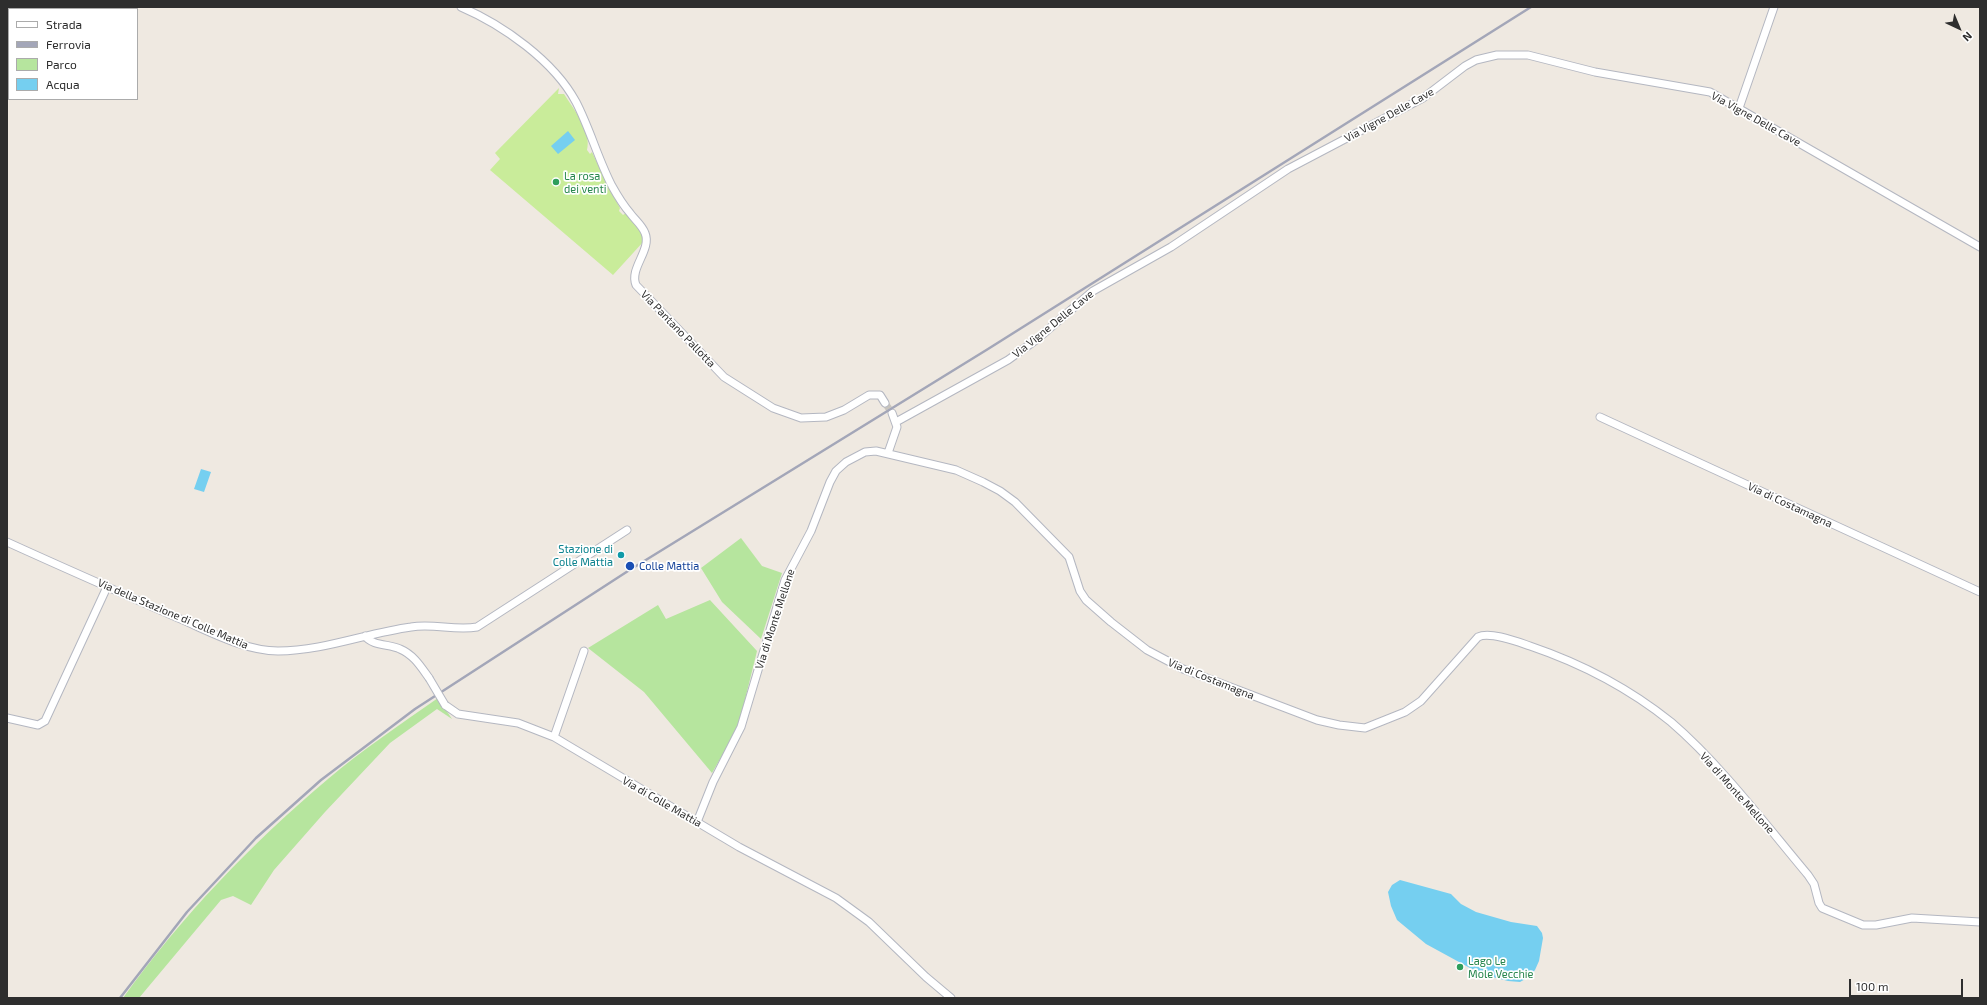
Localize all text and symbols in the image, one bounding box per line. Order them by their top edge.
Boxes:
legend [8,8,138,100]
north arrow [1939,8,1979,48]
text: Strada [46,17,82,31]
text: N [1960,30,1975,44]
text: Ferrovia [46,37,91,51]
text: Parco [46,57,77,71]
text: Acqua [46,77,80,91]
street label: Via Vigne Delle Cave [1342,85,1436,145]
street label: Via Vigne Delle Cave [1709,89,1803,149]
place label: La rosa dei venti [564,169,606,195]
marker: La rosa dei venti [551,177,561,187]
street label: Via Vigne Delle Cave [1010,287,1096,361]
street label: Via Pantano Pallotta [638,288,718,370]
street label: Via di Costamagna [1746,480,1834,530]
place label: Stazione di Colle Mattia [553,542,613,568]
marker: Stazione di Colle Mattia [616,550,626,560]
place label: Colle Mattia [639,559,699,573]
marker: Colle Mattia [624,560,636,572]
street label: Via di Monte Mellone [753,567,797,671]
street label: Via della Stazione di Colle Mattia [96,576,250,652]
street label: Via di Costamagna [1166,656,1256,702]
street label: Via di Monte Mellone [1697,750,1777,836]
street label: Via di Colle Mattia [620,774,704,830]
place label: Lago Le Mole Vecchie [1468,954,1533,980]
marker: Lago Le Mole Vecchie [1455,962,1465,972]
scale bar [1851,971,1965,997]
text: 100 m [1856,979,1888,993]

